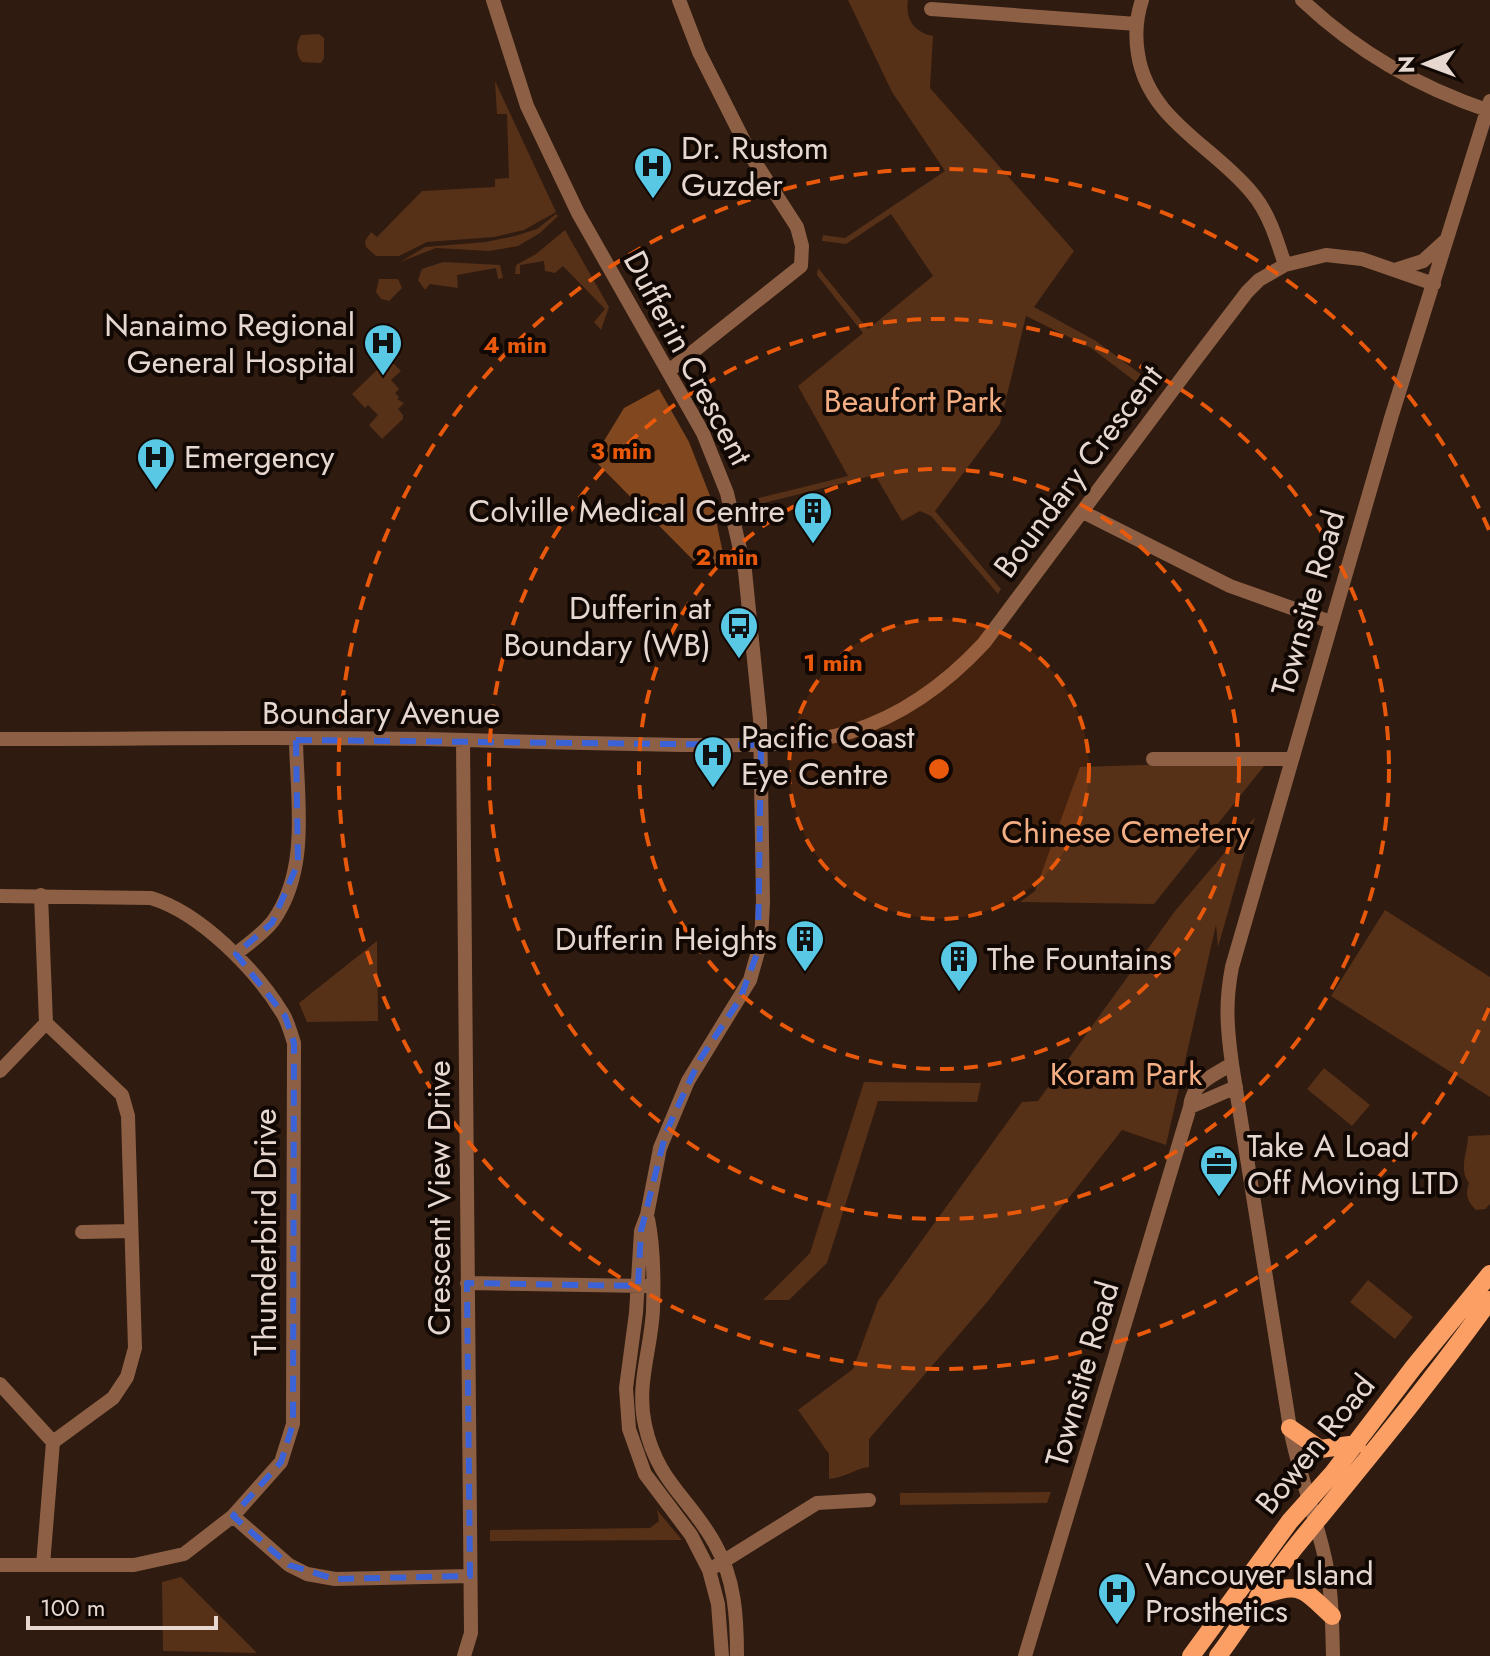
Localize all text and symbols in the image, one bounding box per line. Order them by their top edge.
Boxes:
north arrow [1386,24,1466,104]
text: N [1390,55,1422,73]
place label: Dr. Rustom Guzder [681,125,829,208]
hospital icon: Dr. Rustom Guzder [632,145,674,200]
street label: Dufferin Crescent [612,243,764,474]
place label: Nanaimo Regional General Hospital [104,302,355,385]
hospital icon: Nanaimo Regional General Hospital [362,322,404,377]
text: 4 min [483,327,547,362]
street label: Boundary Crescent [983,355,1174,587]
park label: Beaufort Park [824,378,1003,424]
text: 3 min [590,433,652,468]
place label: Emergency [184,434,335,480]
hospital icon: Emergency [135,436,177,491]
place label: Colville Medical Centre [469,488,785,534]
building icon: Colville Medical Centre [792,490,834,545]
street label: Townsite Road [1260,505,1356,701]
text: 2 min [695,539,759,574]
place label: Dufferin at Boundary (WB) [503,585,711,668]
bus stop icon: Dufferin at Boundary (WB) [718,605,760,660]
text: 1 min [803,645,863,680]
street label: Boundary Avenue [262,690,500,736]
place label: Pacific Coast Eye Centre [741,714,915,797]
hospital icon: Pacific Coast Eye Centre [692,734,734,789]
centre of rings [925,755,953,783]
park label: Chinese Cemetery [1001,809,1252,855]
place label: Dufferin Heights [555,916,777,962]
building icon: Dufferin Heights [784,918,826,973]
place label: The Fountains [987,936,1172,982]
building icon: The Fountains [938,938,980,993]
park label: Koram Park [1050,1051,1203,1097]
street label: Crescent View Drive [416,1060,462,1336]
street label: Thunderbird Drive [242,1108,288,1356]
place label: Take A Load Off Moving LTD [1247,1123,1459,1206]
office icon: Take A Load Off Moving LTD [1198,1143,1240,1198]
street label: Townsite Road [1034,1276,1130,1472]
street label: Bowen Road [1244,1364,1386,1524]
place label: Vancouver Island Prosthetics [1145,1551,1374,1634]
hospital icon: Vancouver Island Prosthetics [1096,1571,1138,1626]
scale bar [28,1580,216,1630]
text: 100 m [40,1590,106,1625]

